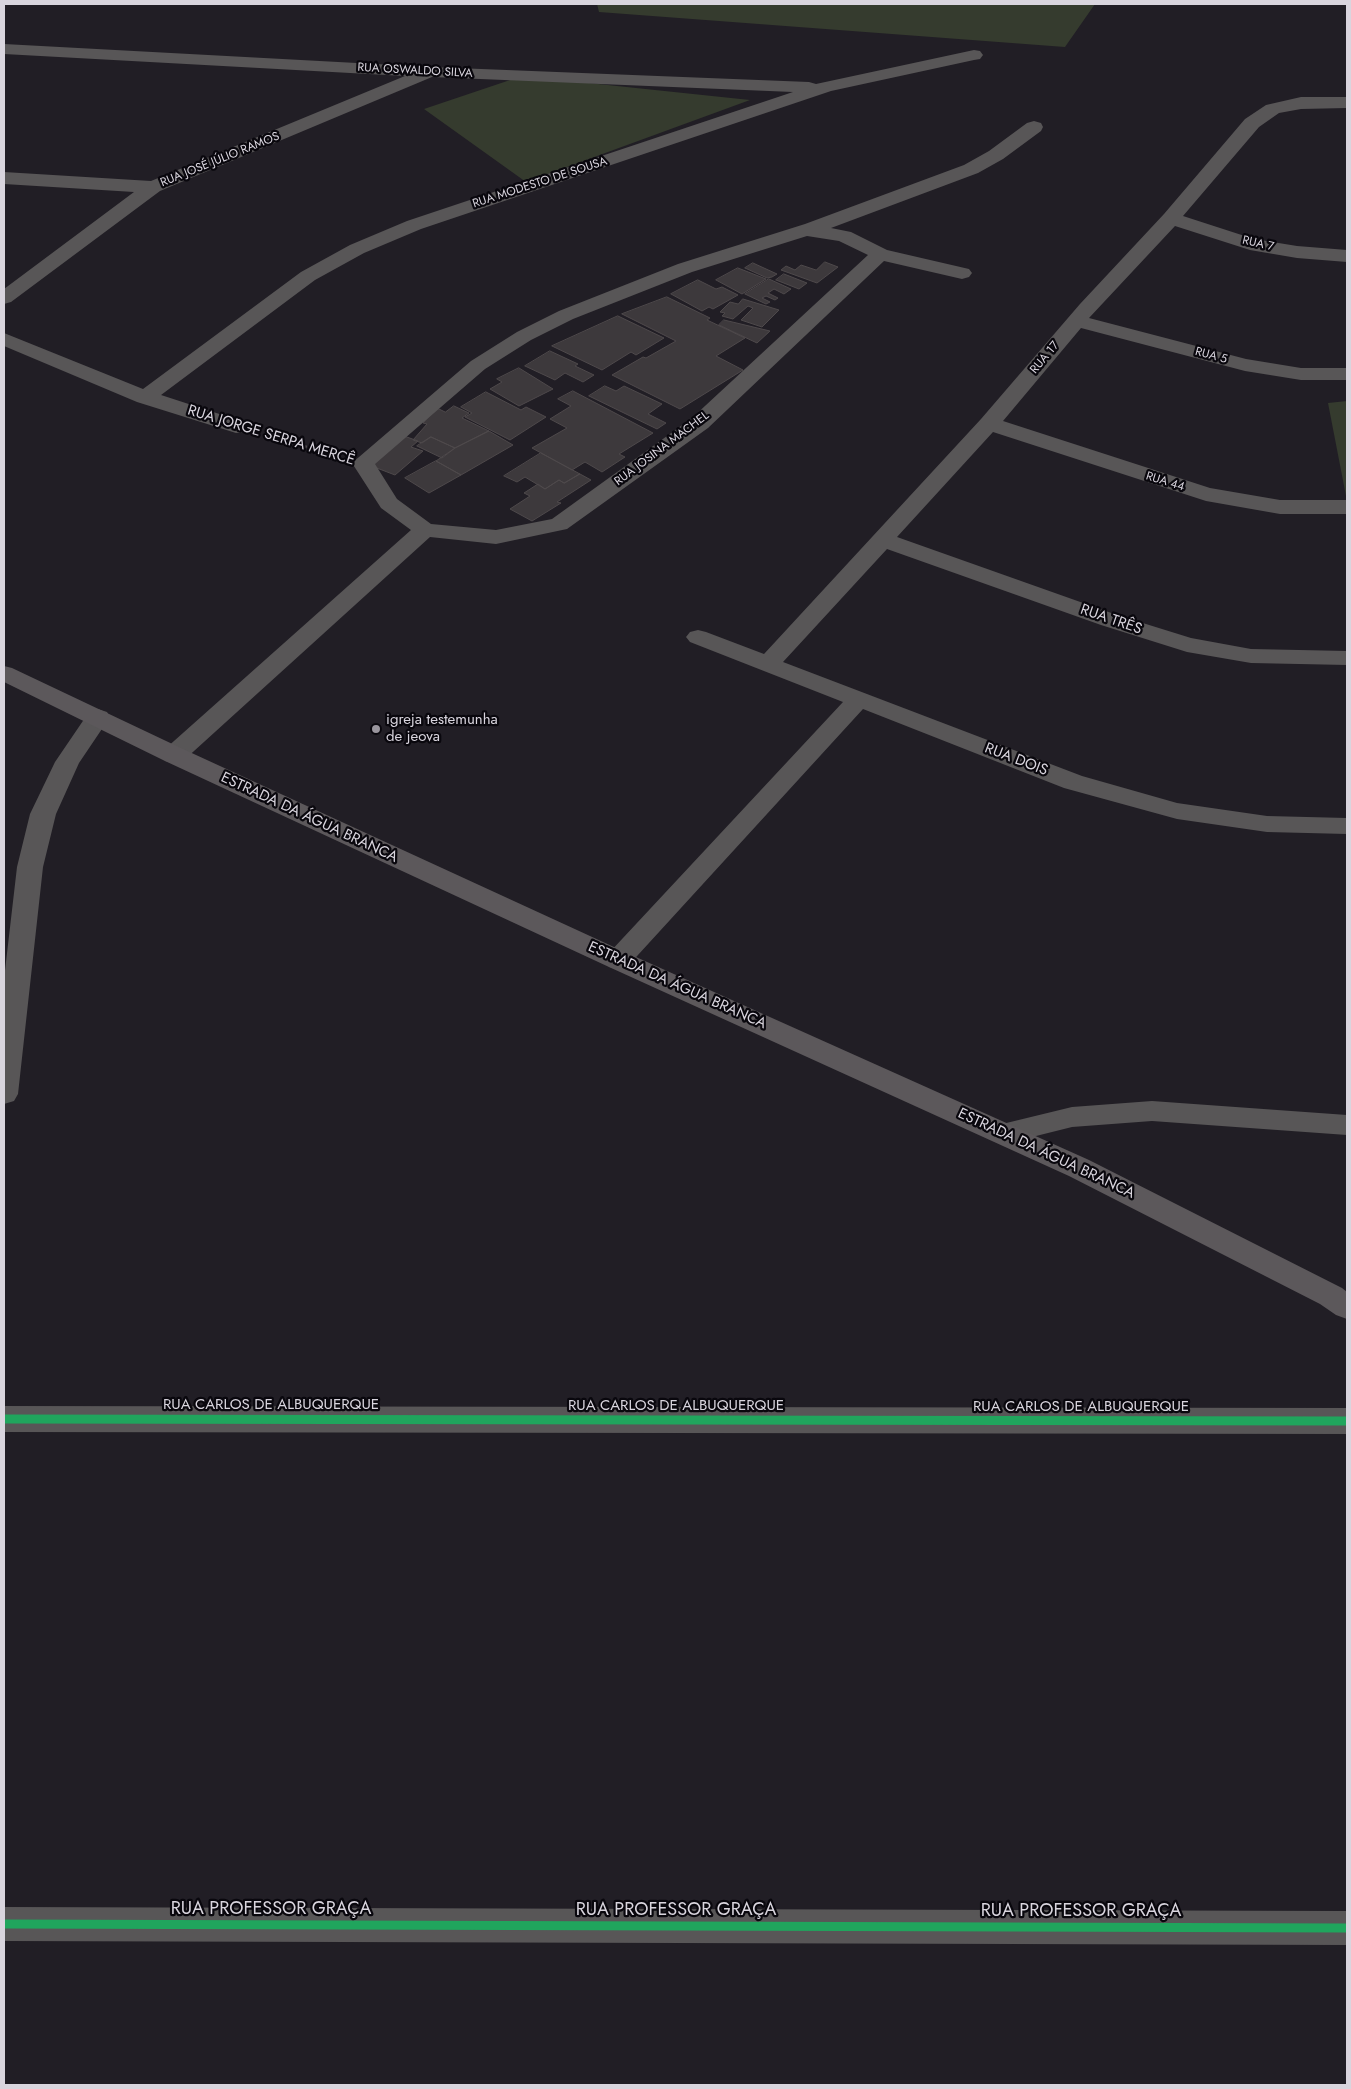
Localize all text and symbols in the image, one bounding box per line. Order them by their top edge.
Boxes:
street label: RUA OSWALDO SILVA [357,61,473,81]
street label: RUA JOSÉ JÚLIO RAMOS [158,130,282,190]
street label: RUA MODESTO DE SOUSA [471,154,609,212]
street label: RUA 7 [1241,233,1275,255]
street label: RUA 17 [1027,339,1063,377]
street label: RUA 5 [1193,345,1229,367]
street label: RUA JORGE SERPA MERCÊ [185,402,357,470]
street label: RUA JOSINA MACHEL [612,409,712,489]
street label: RUA 44 [1144,469,1186,495]
street label: RUA TRÊS [1078,601,1144,639]
place label: igreja testemunha de jeova [386,711,498,746]
marker: igreja testemunha de jeova [370,723,382,735]
street label: RUA DOIS [982,740,1050,780]
street label: ESTRADA DA ÁGUA BRANCA [218,769,400,867]
street label: ESTRADA DA ÁGUA BRANCA [585,938,769,1034]
street label: ESTRADA DA ÁGUA BRANCA [955,1105,1137,1203]
street label: RUA CARLOS DE ALBUQUERQUE [163,1396,379,1414]
street label: RUA CARLOS DE ALBUQUERQUE [568,1397,784,1415]
street label: RUA CARLOS DE ALBUQUERQUE [973,1398,1189,1416]
street label: RUA PROFESSOR GRAÇA [171,1899,371,1921]
street label: RUA PROFESSOR GRAÇA [576,1900,776,1922]
street label: RUA PROFESSOR GRAÇA [981,1901,1181,1923]

